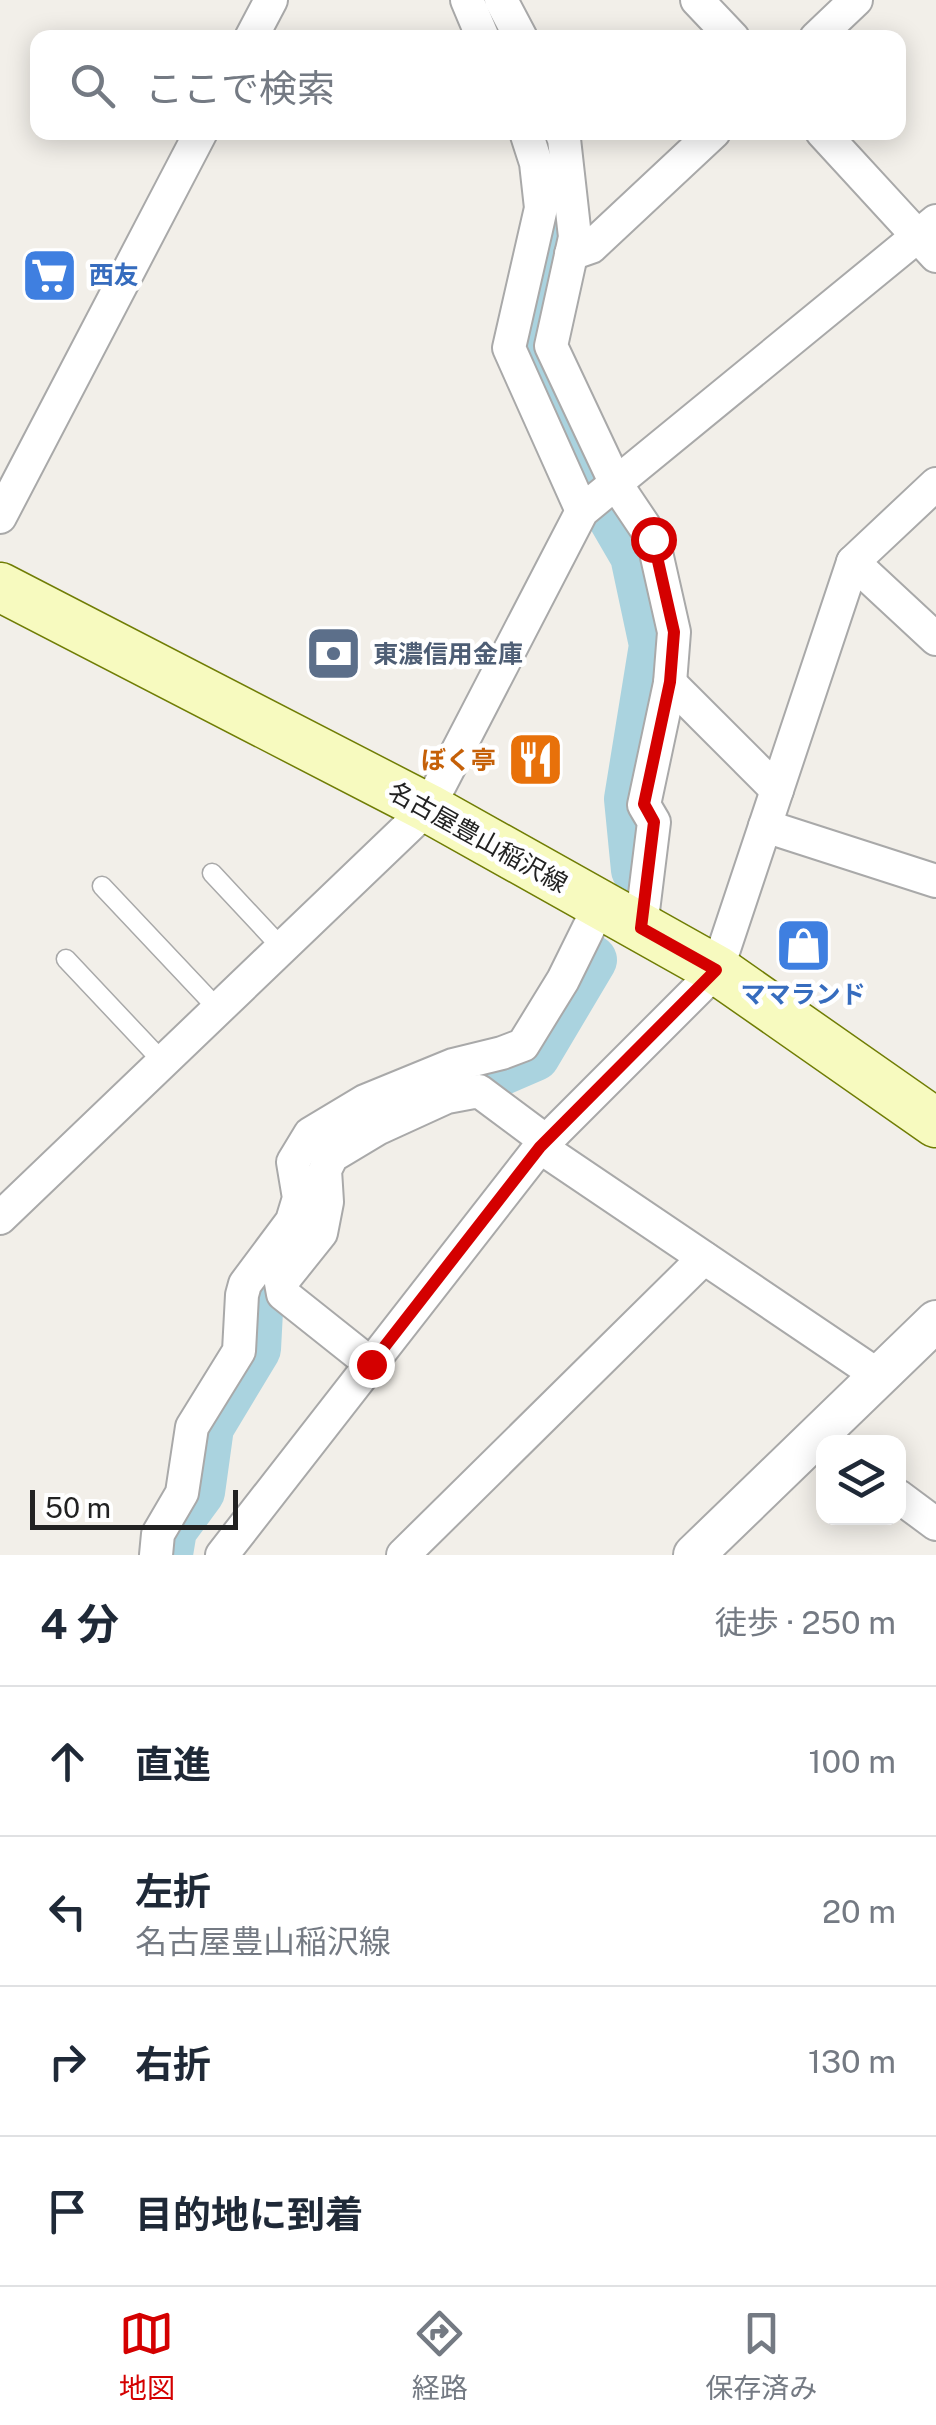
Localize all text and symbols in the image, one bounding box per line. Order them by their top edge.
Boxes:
search box [30,30,906,140]
icon: search [65,58,120,113]
text: ここで検索 [145,66,335,111]
supermarket icon: 西友 [20,245,80,305]
place label: 西友 [89,260,139,290]
route start [631,517,677,563]
bank icon: 東濃信用金庫 [304,624,364,684]
place label: 東濃信用金庫 [373,639,523,669]
restaurant icon: ぼく亭 [505,730,565,790]
place label: ぼく亭 [421,745,496,775]
street label: 名古屋豊山稲沢線 [383,775,573,899]
shop icon: ママランド [773,915,833,975]
place label: ママランド [740,979,866,1009]
route end [349,1342,395,1388]
map controls [816,1435,906,1525]
button: layers [816,1435,906,1525]
scale bar [30,1485,238,1530]
text: 50 m [45,1491,111,1524]
text: 4 分 [40,1599,119,1648]
text: 徒歩 · 250 m [715,1604,896,1641]
icon: ahead [40,1734,95,1789]
text: 直進 [135,1742,211,1787]
text: 100 m [809,1743,896,1780]
text: 左折 [135,1869,211,1914]
icon: left [40,1884,95,1939]
text: 20 m [822,1893,896,1930]
text: 名古屋豊山稲沢線 [135,1923,391,1960]
icon: right [40,2034,95,2089]
text: 右折 [135,2042,211,2087]
text: 130 m [808,2043,896,2080]
icon: arrive [40,2184,95,2239]
text: 目的地に到着 [135,2192,363,2237]
tab: 地図 [119,2306,175,2406]
tab: 経路 [412,2306,468,2406]
tab: 保存済み [705,2306,817,2406]

